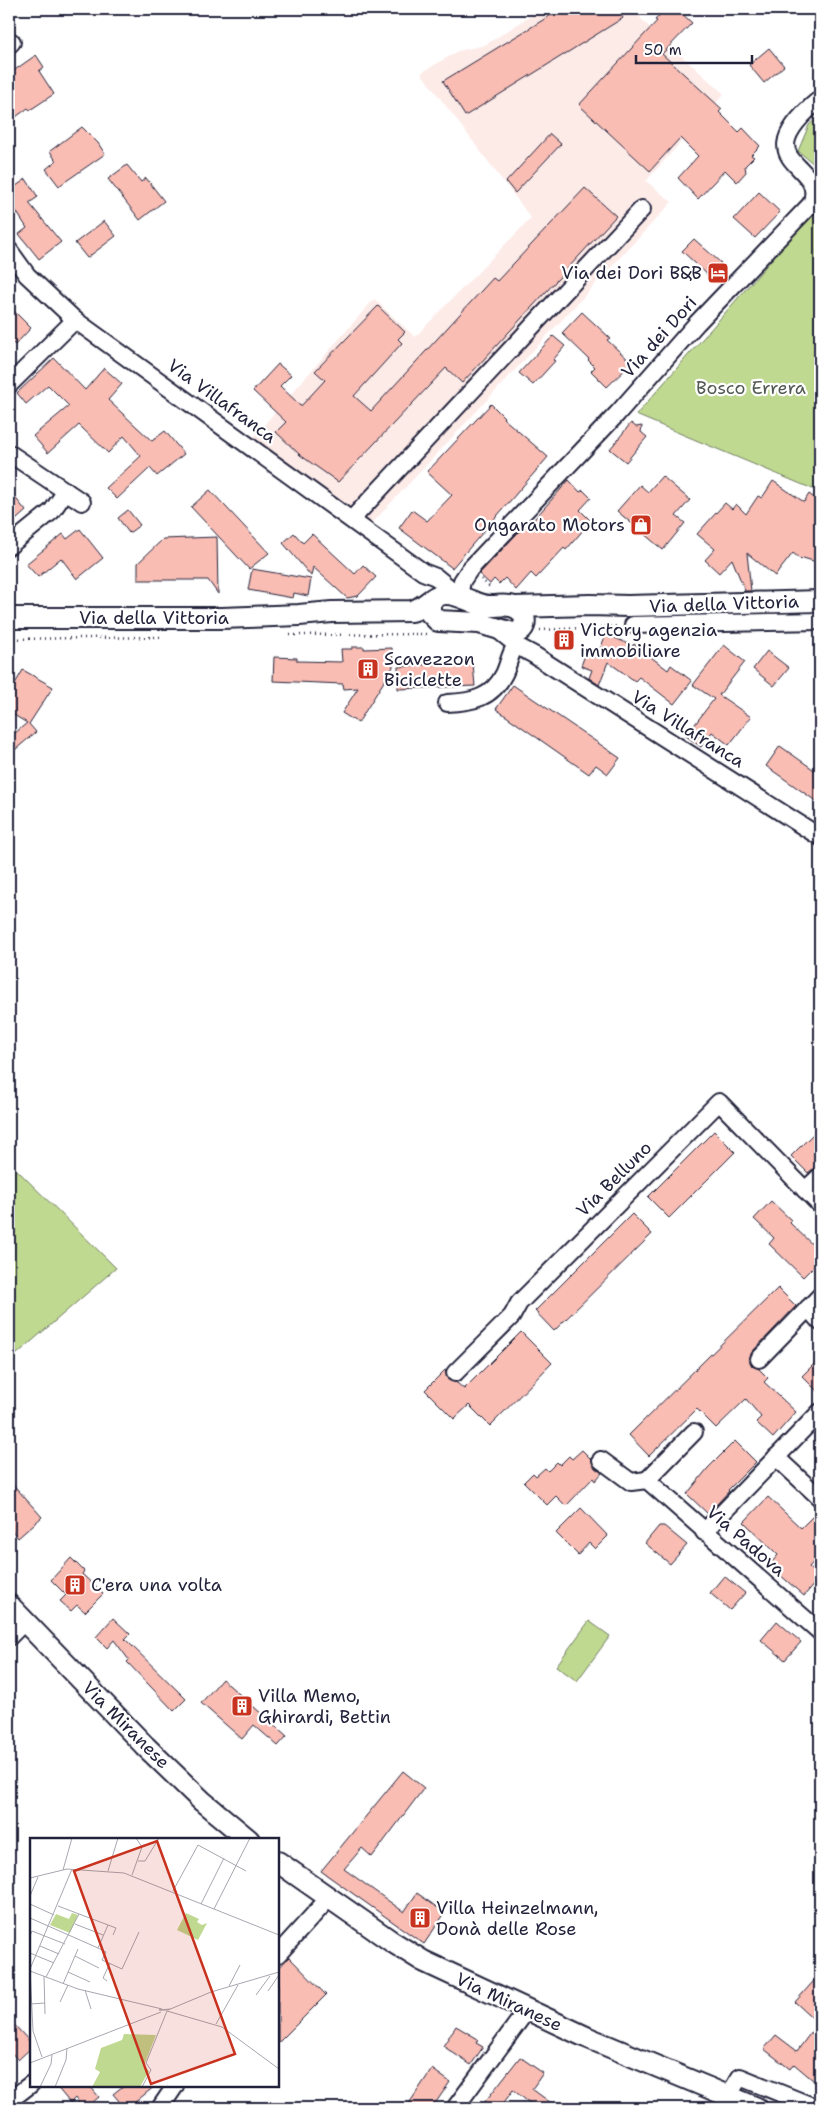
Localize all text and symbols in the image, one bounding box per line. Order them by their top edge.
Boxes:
scale bar [636,32,753,64]
text: 50 m [644,40,682,60]
place label: Via dei Dori B&B [561,261,702,285]
hotel icon: Via dei Dori B&B [706,261,730,285]
street label: Via dei Dori [616,291,702,383]
street label: Via Villafranca [163,353,281,449]
park label: Bosco Errera [696,376,806,400]
place label: Ongarato Motors [474,513,625,537]
shop icon: Ongarato Motors [629,513,653,537]
street label: Via della Vittoria [649,589,799,619]
street label: Via della Vittoria [79,606,229,630]
place label: Victory agenzia immobiliare [580,618,717,663]
building icon: Victory agenzia immobiliare [552,628,576,652]
place label: Scavezzon Biciclette [384,647,475,692]
building icon: Scavezzon Biciclette [356,657,380,681]
street label: Via Villafranca [627,685,749,773]
street label: Via Belluno [571,1136,657,1222]
street label: Via Padova [701,1500,791,1582]
building icon: C'era una volta [63,1573,87,1597]
place label: C'era una volta [91,1573,222,1597]
street label: Via Miranese [77,1676,175,1774]
place label: Villa Memo, Ghirardi, Bettin [258,1684,391,1729]
building icon: Villa Memo, Ghirardi, Bettin [230,1694,254,1718]
inset map [30,1838,279,2087]
place label: Villa Heinzelmann, Donà delle Rose [436,1896,598,1941]
building icon: Villa Heinzelmann, Donà delle Rose [408,1906,432,1930]
street label: Via Miranese [452,1967,566,2037]

